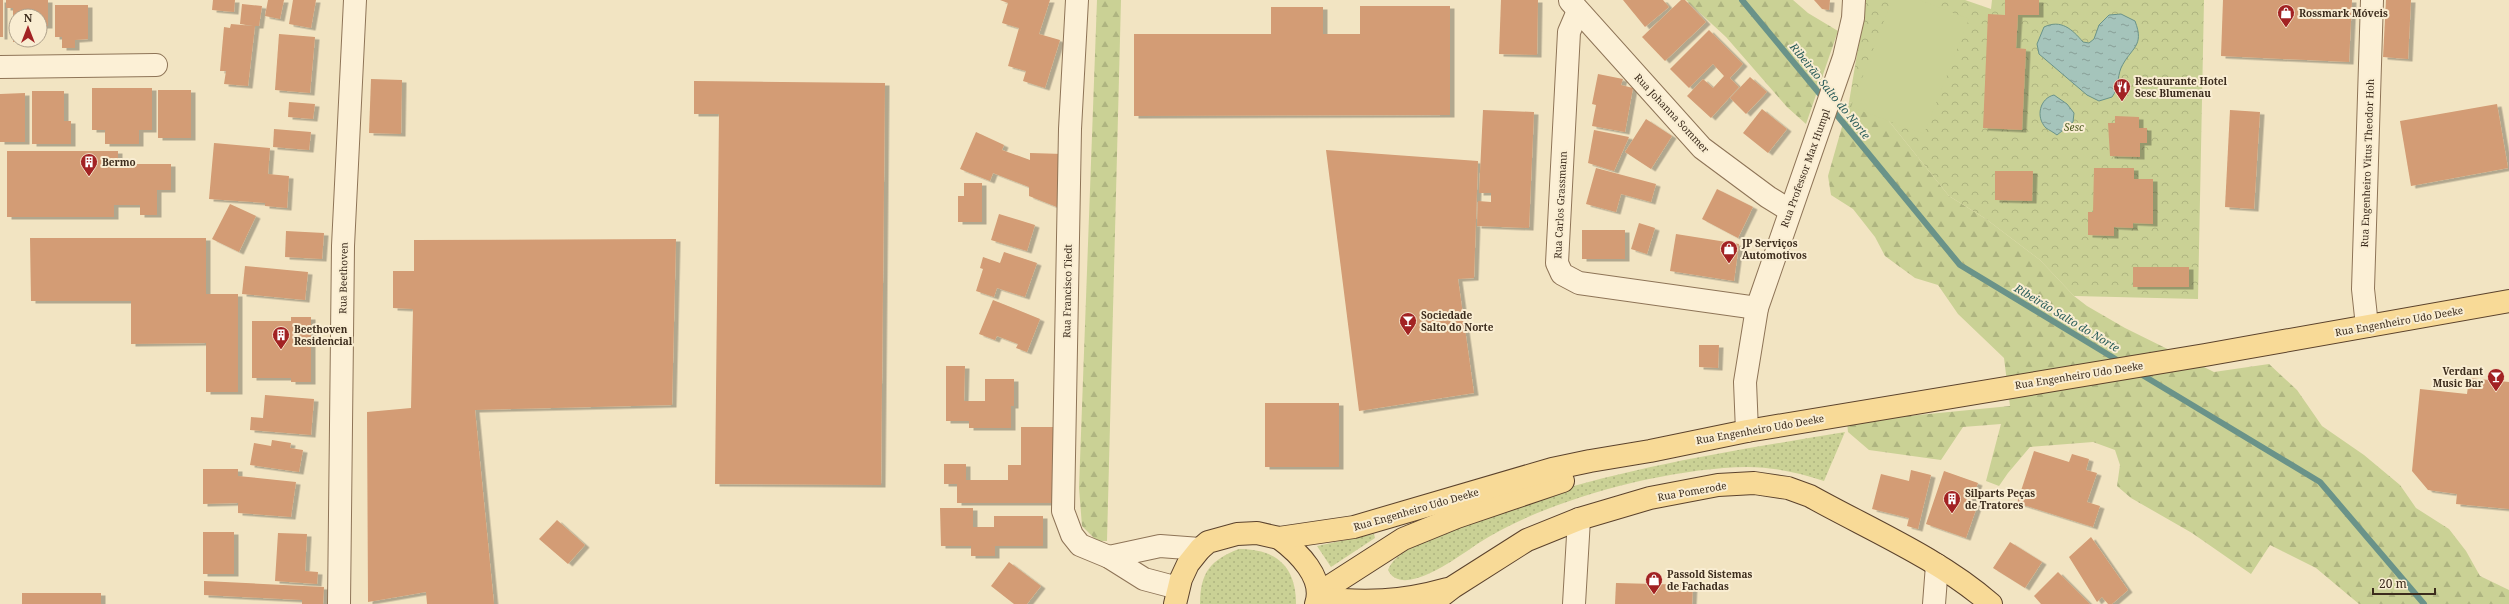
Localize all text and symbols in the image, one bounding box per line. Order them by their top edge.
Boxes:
shop icon: Rossmark Móveis [2276,3,2296,28]
place label: Rossmark Móveis [2299,6,2388,20]
north arrow [8,8,48,48]
text: N [24,10,33,25]
water label: Ribeirão Salto do Norte [1786,39,1874,142]
street label: Rua Johanna Sommer [1631,70,1713,156]
place label: Restaurante Hotel Sesc Blumenau [2135,74,2228,100]
restaurant icon: Restaurante Hotel Sesc Blumenau [2112,77,2132,102]
street label: Rua Engenheiro Vitus Theodor Hoh [2357,78,2377,248]
street label: Rua Professor Max Humpl [1777,107,1833,229]
park label: Sesc [2064,120,2084,134]
street label: Rua Carlos Grassmann [1550,150,1570,259]
building icon: Bermo [79,152,99,177]
place label: Bermo [102,155,136,169]
place label: JP Serviços Automotivos [1741,236,1807,262]
shop icon: JP Serviços Automotivos [1719,239,1739,264]
street label: Rua Beethoven [335,242,351,314]
street label: Rua Francisco Tiedt [1059,243,1075,338]
water label: Ribeirão Salto do Norte [2011,280,2123,355]
street label: Rua Engenheiro Udo Deeke [2334,303,2464,339]
place label: Sociedade Salto do Norte [1421,308,1494,334]
bar icon: Sociedade Salto do Norte [1398,311,1418,336]
place label: Beethoven Residencial [294,322,353,348]
building icon: Beethoven Residencial [271,325,291,350]
street label: Rua Engenheiro Udo Deeke [2014,358,2144,392]
place label: Verdant Music Bar [2433,364,2484,390]
bar icon: Verdant Music Bar [2486,367,2506,392]
street label: Rua Engenheiro Udo Deeke [1695,411,1825,447]
street label: Rua Pomerode [1656,478,1728,504]
street label: Rua Engenheiro Udo Deeke [1352,484,1480,534]
place label: Silparts Peças de Tratores [1965,486,2035,512]
building icon: Silparts Peças de Tratores [1942,489,1962,514]
place label: Passold Sistemas de Fachadas [1667,567,1753,593]
shop icon: Passold Sistemas de Fachadas [1644,570,1664,595]
scale bar [2373,570,2435,596]
text: 20 m [2379,575,2407,592]

